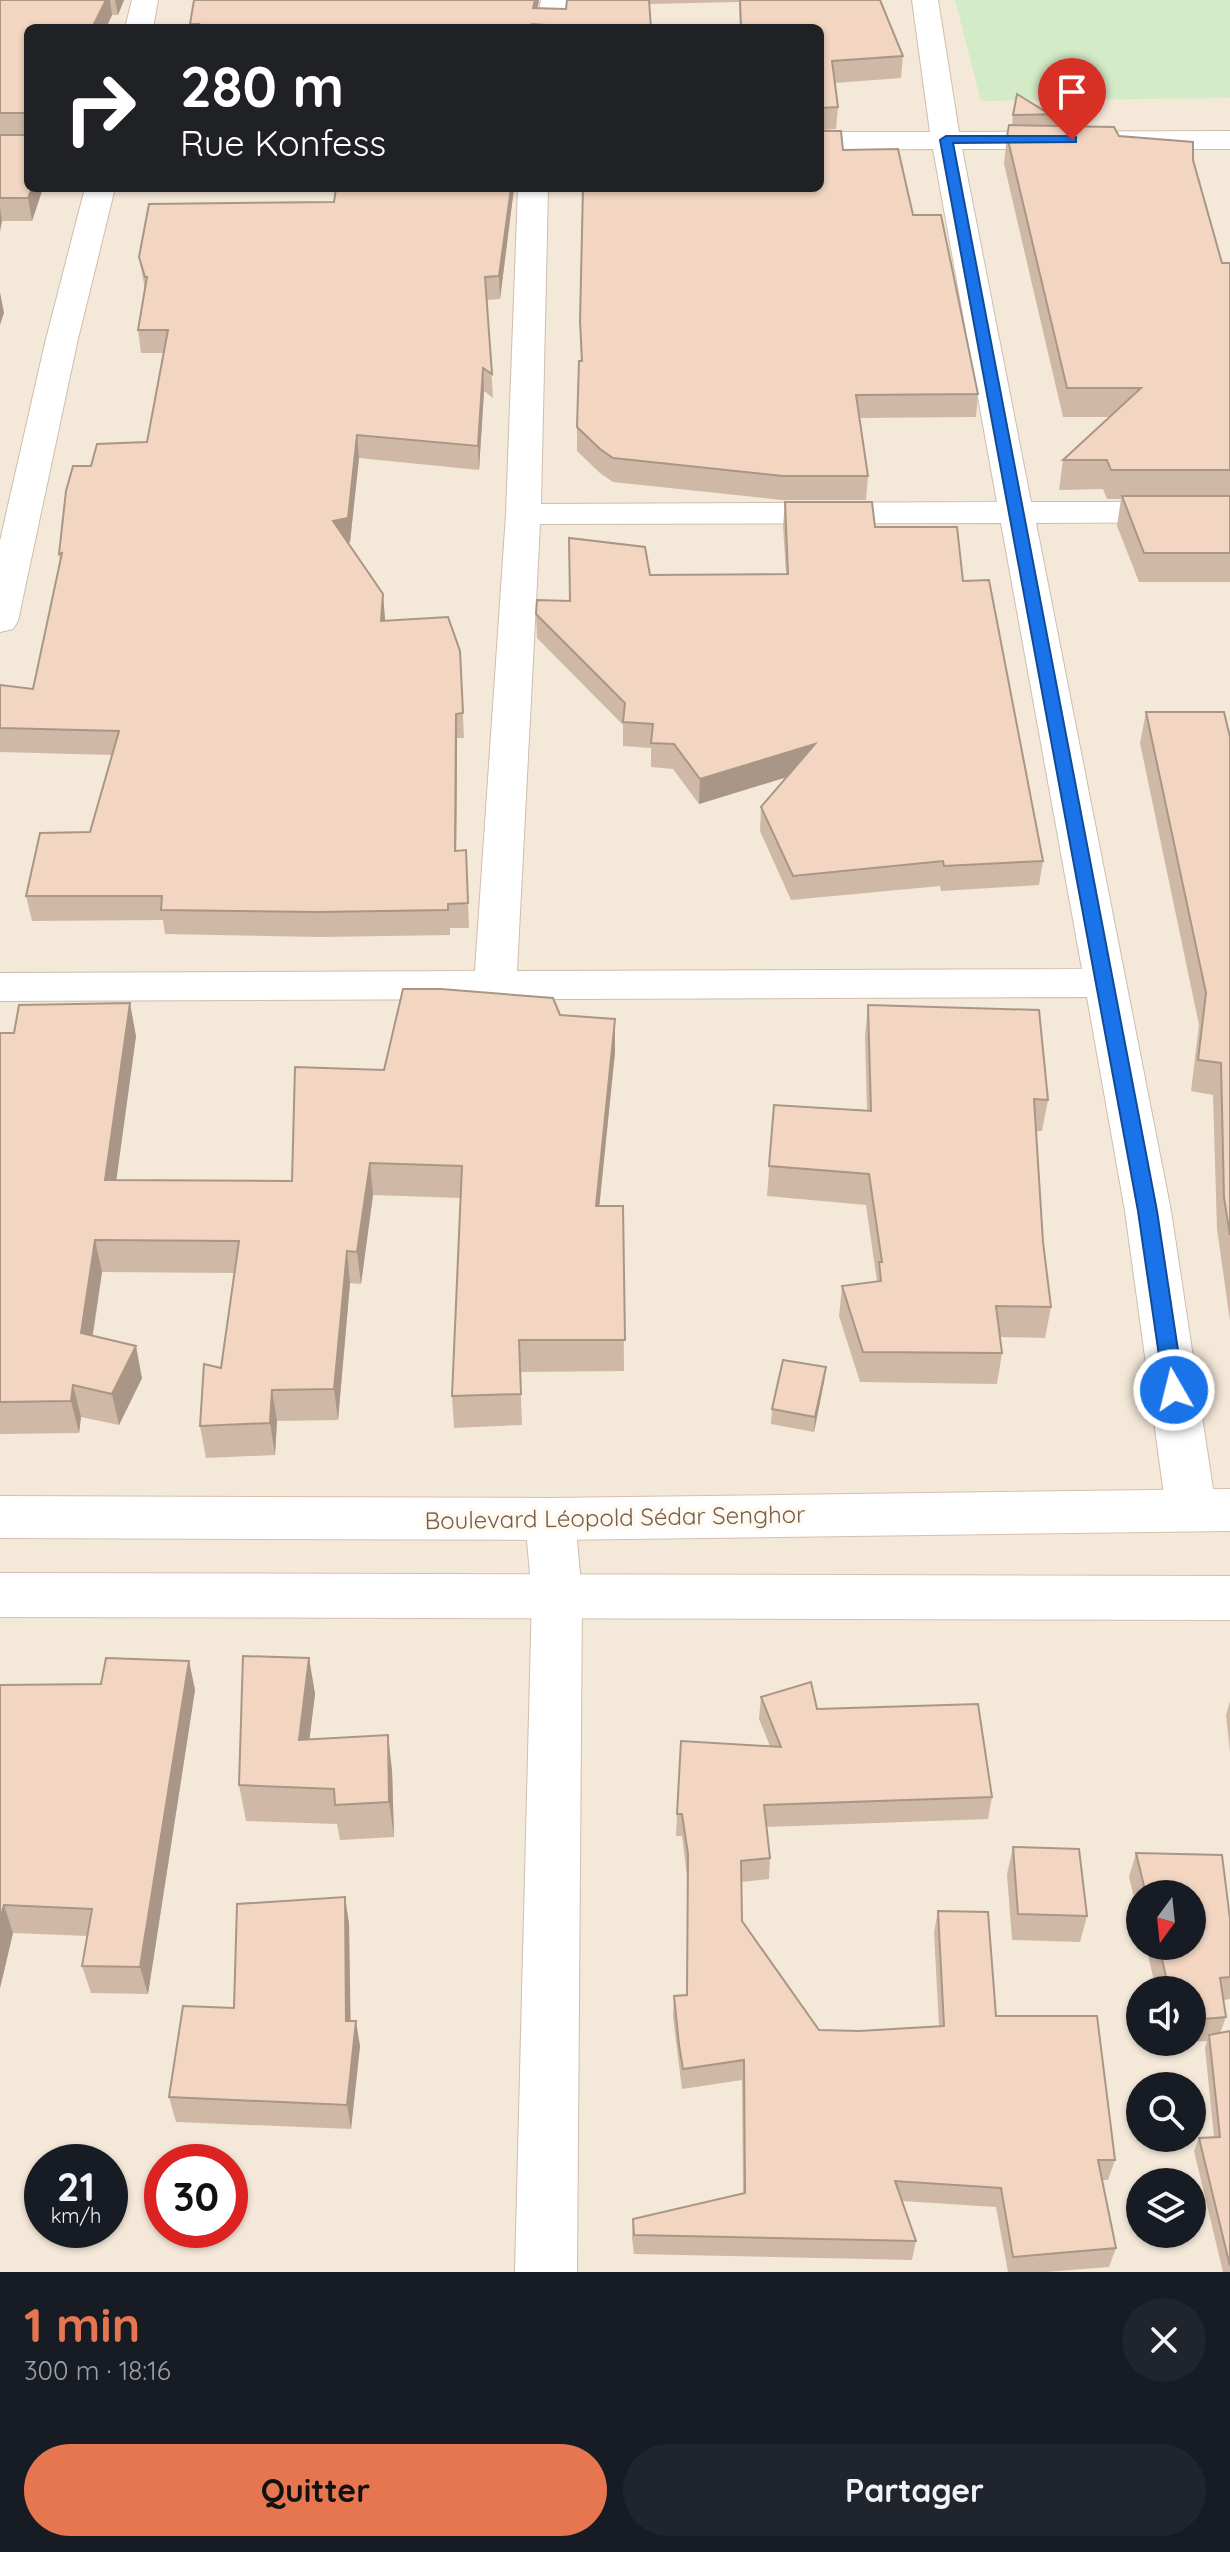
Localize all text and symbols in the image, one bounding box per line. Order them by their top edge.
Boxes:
text: 280 m [180,51,344,121]
icon: right [48,56,152,160]
pin [1038,58,1106,140]
icon: arrive [1050,70,1094,114]
text: Rue Konfess [180,120,386,165]
position arrow [1132,1348,1216,1432]
street label: Boulevard Léopold Sédar Senghor [424,1499,806,1535]
north arrow [1126,1880,1206,1960]
map controls [1126,1880,1206,2248]
button: sound [1126,1976,1206,2056]
button: search [1126,2072,1206,2152]
speed limit sign: 30 [144,2144,248,2248]
text: 21 [57,2161,95,2211]
button: layers [1126,2168,1206,2248]
text: km/h [51,2203,101,2228]
text: 1 min [24,2294,140,2354]
button: close [1122,2298,1206,2382]
text: 300 m · 18:16 [24,2354,171,2387]
button: Quitter [24,2444,607,2536]
button: Partager [623,2444,1206,2536]

